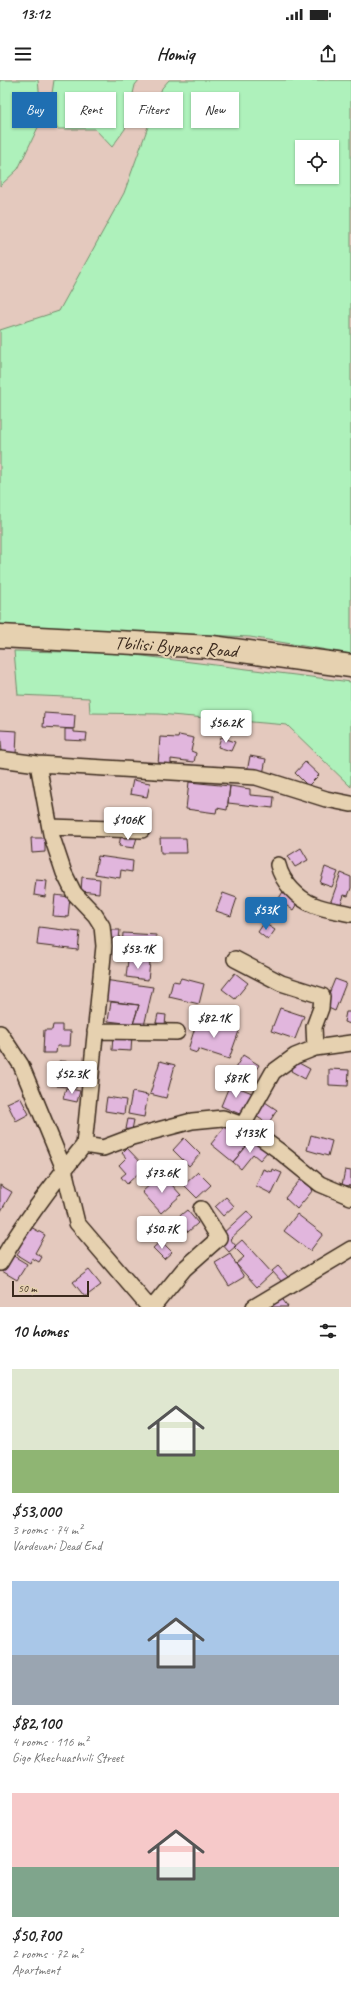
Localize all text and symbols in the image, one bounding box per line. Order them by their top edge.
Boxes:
text: 13:12 [20,5,50,24]
icon: menu [12,43,34,65]
text: Homiq [157,43,194,65]
icon: share [317,43,339,65]
chip: Buy [12,92,57,128]
chip: Rent [65,92,116,128]
chip: Filters [124,92,183,128]
chip: New [191,92,239,128]
map controls [295,140,339,184]
button: locate [295,140,339,184]
street label: Tbilisi Bypass Road [114,631,242,664]
pin: $56.2K [193,710,259,744]
text: $56.2K [210,715,242,731]
pin: $106K [100,807,156,841]
text: $106K [113,812,143,828]
pin: $53K [242,897,290,931]
text: $53K [254,902,278,918]
pin: $53.1K [105,936,171,970]
text: $53.1K [122,941,154,957]
pin: $82.1K [181,1005,247,1039]
text: $82.1K [198,1010,230,1026]
pin: $52.3K [39,1061,105,1095]
pin: $87K [212,1065,260,1099]
text: $52.3K [56,1066,88,1082]
text: $87K [224,1070,248,1086]
pin: $133K [222,1120,278,1154]
text: $133K [235,1125,265,1141]
pin: $73.6K [129,1160,195,1194]
text: $73.6K [146,1165,178,1181]
pin: $50.7K [129,1216,195,1250]
text: $50.7K [146,1221,178,1237]
scale bar [12,1279,89,1298]
text: 50 m [18,1281,37,1295]
icon: filters [317,1320,339,1342]
text: 10 homes [12,1321,68,1342]
icon: home [140,1395,212,1467]
text: $53,000 [12,1501,61,1522]
text: 3 rooms · 74 m² [12,1522,82,1538]
text: Vardevani Dead End [12,1538,102,1554]
icon: home [140,1607,212,1679]
text: $82,100 [12,1713,61,1734]
text: 4 rooms · 116 m² [12,1734,88,1750]
text: Gigo Khechuashvili Street [12,1750,124,1766]
icon: home [140,1819,212,1891]
text: $50,700 [12,1925,61,1946]
text: 2 rooms · 72 m² [12,1946,82,1962]
text: Apartment [12,1962,60,1978]

